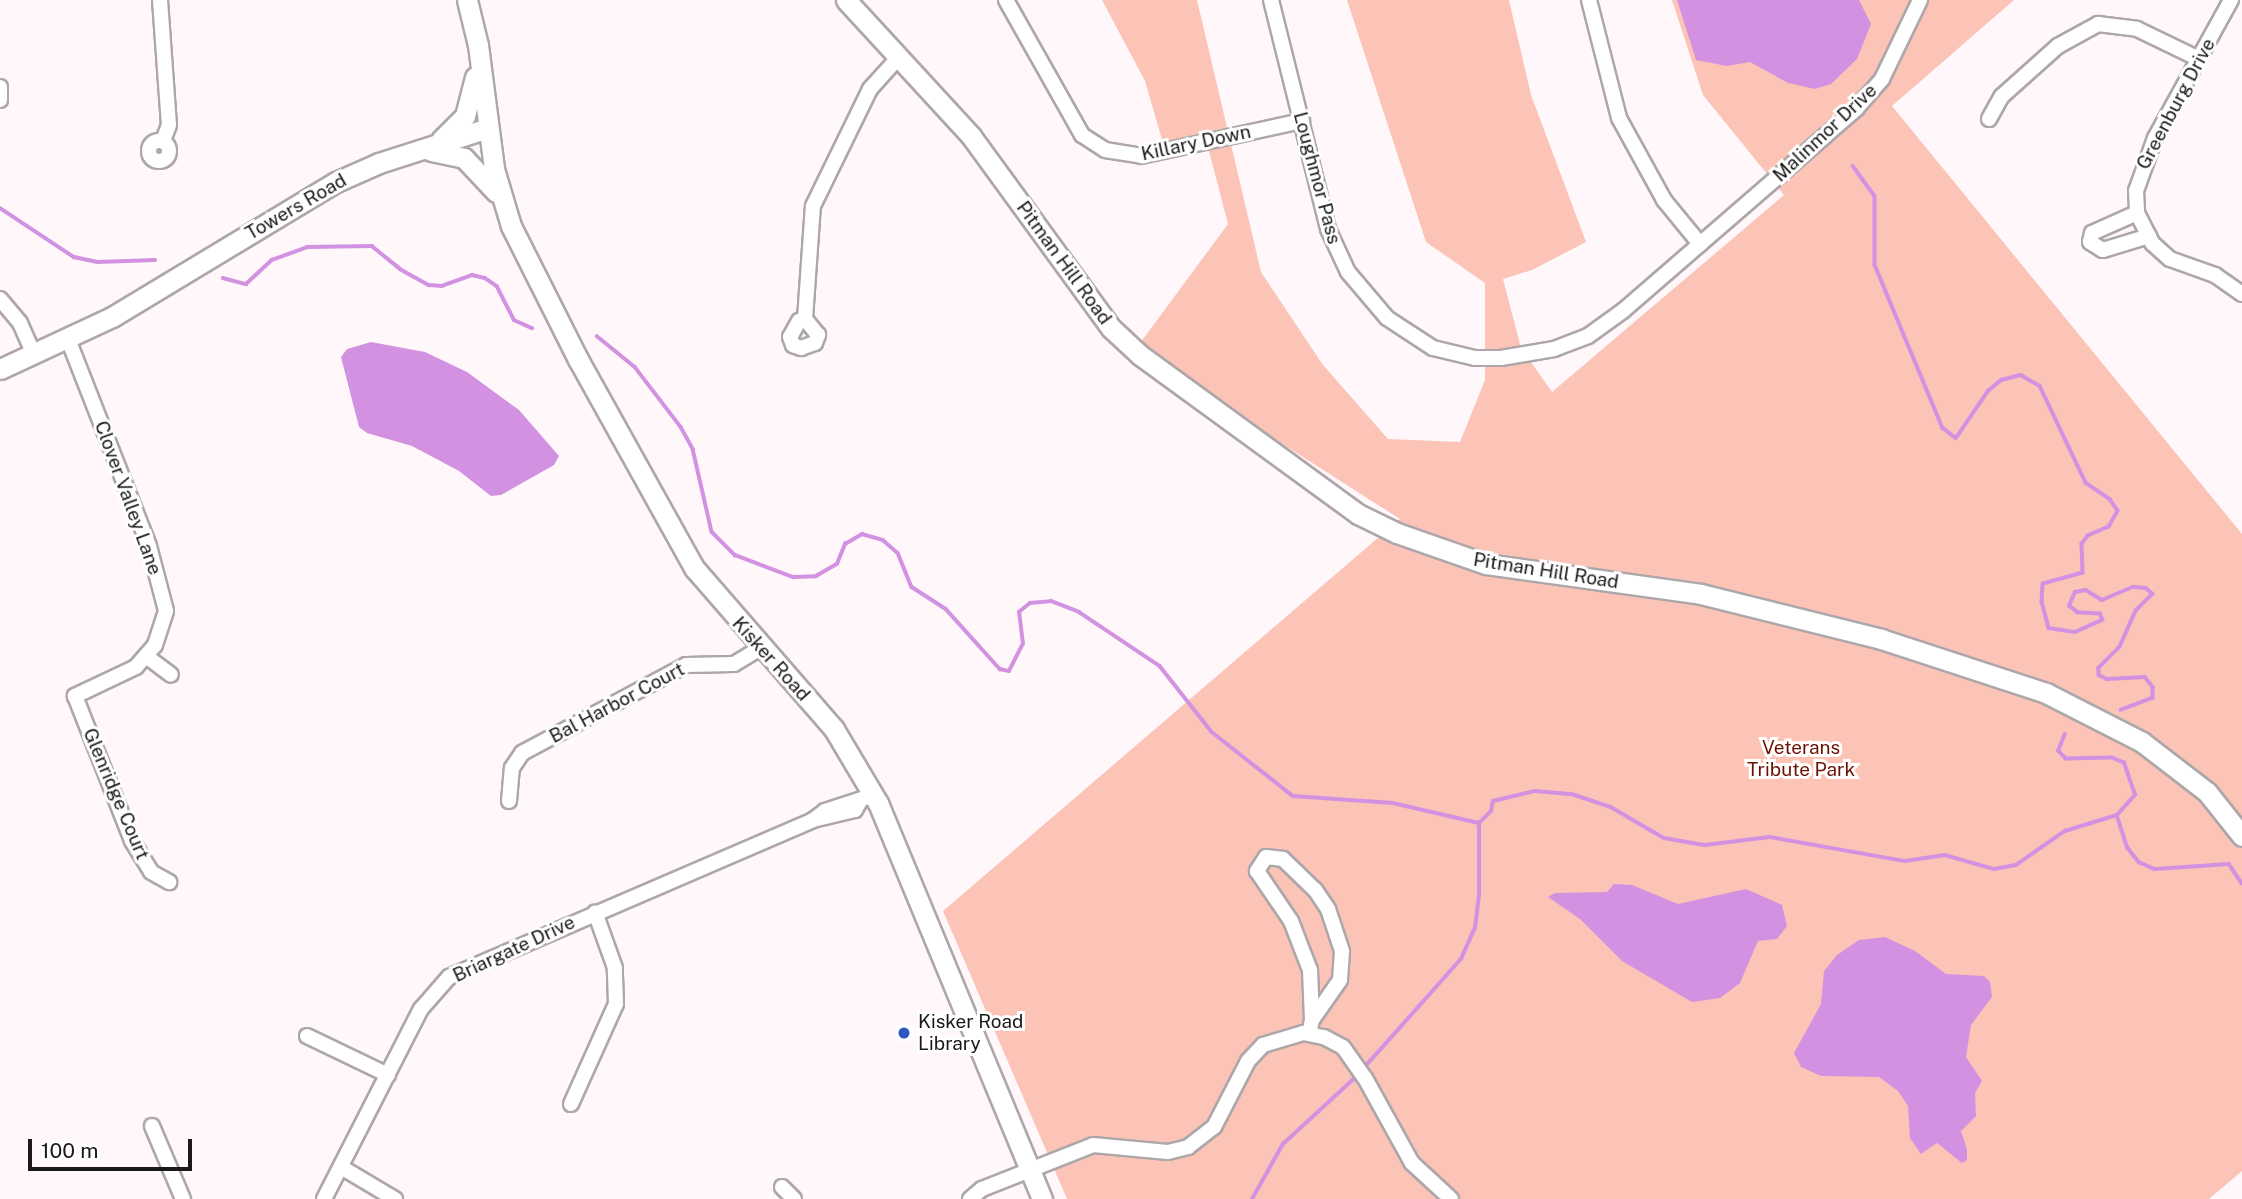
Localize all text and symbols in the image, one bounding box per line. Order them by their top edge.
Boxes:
street label: Greenburg Drive [2132,35,2220,173]
street label: Malinmor Drive [1768,79,1882,187]
street label: Loughmor Pass [1288,109,1346,247]
street label: Killary Down [1139,120,1253,166]
street label: Towers Road [242,169,350,245]
street label: Pitman Hill Road [1012,197,1116,329]
street label: Clover Valley Lane [89,418,167,578]
street label: Pitman Hill Road [1472,548,1620,594]
street label: Kisker Road [727,612,815,706]
street label: Bal Harbor Court [546,658,688,748]
street label: Glenridge Court [78,725,154,863]
park label: Veterans Tribute Park [1747,737,1855,781]
street label: Briargate Drive [449,911,579,987]
place label: Kisker Road Library [918,1011,1023,1055]
marker: Kisker Road Library [896,1025,912,1041]
scale bar [32,1126,196,1170]
text: 100 m [41,1138,98,1163]

